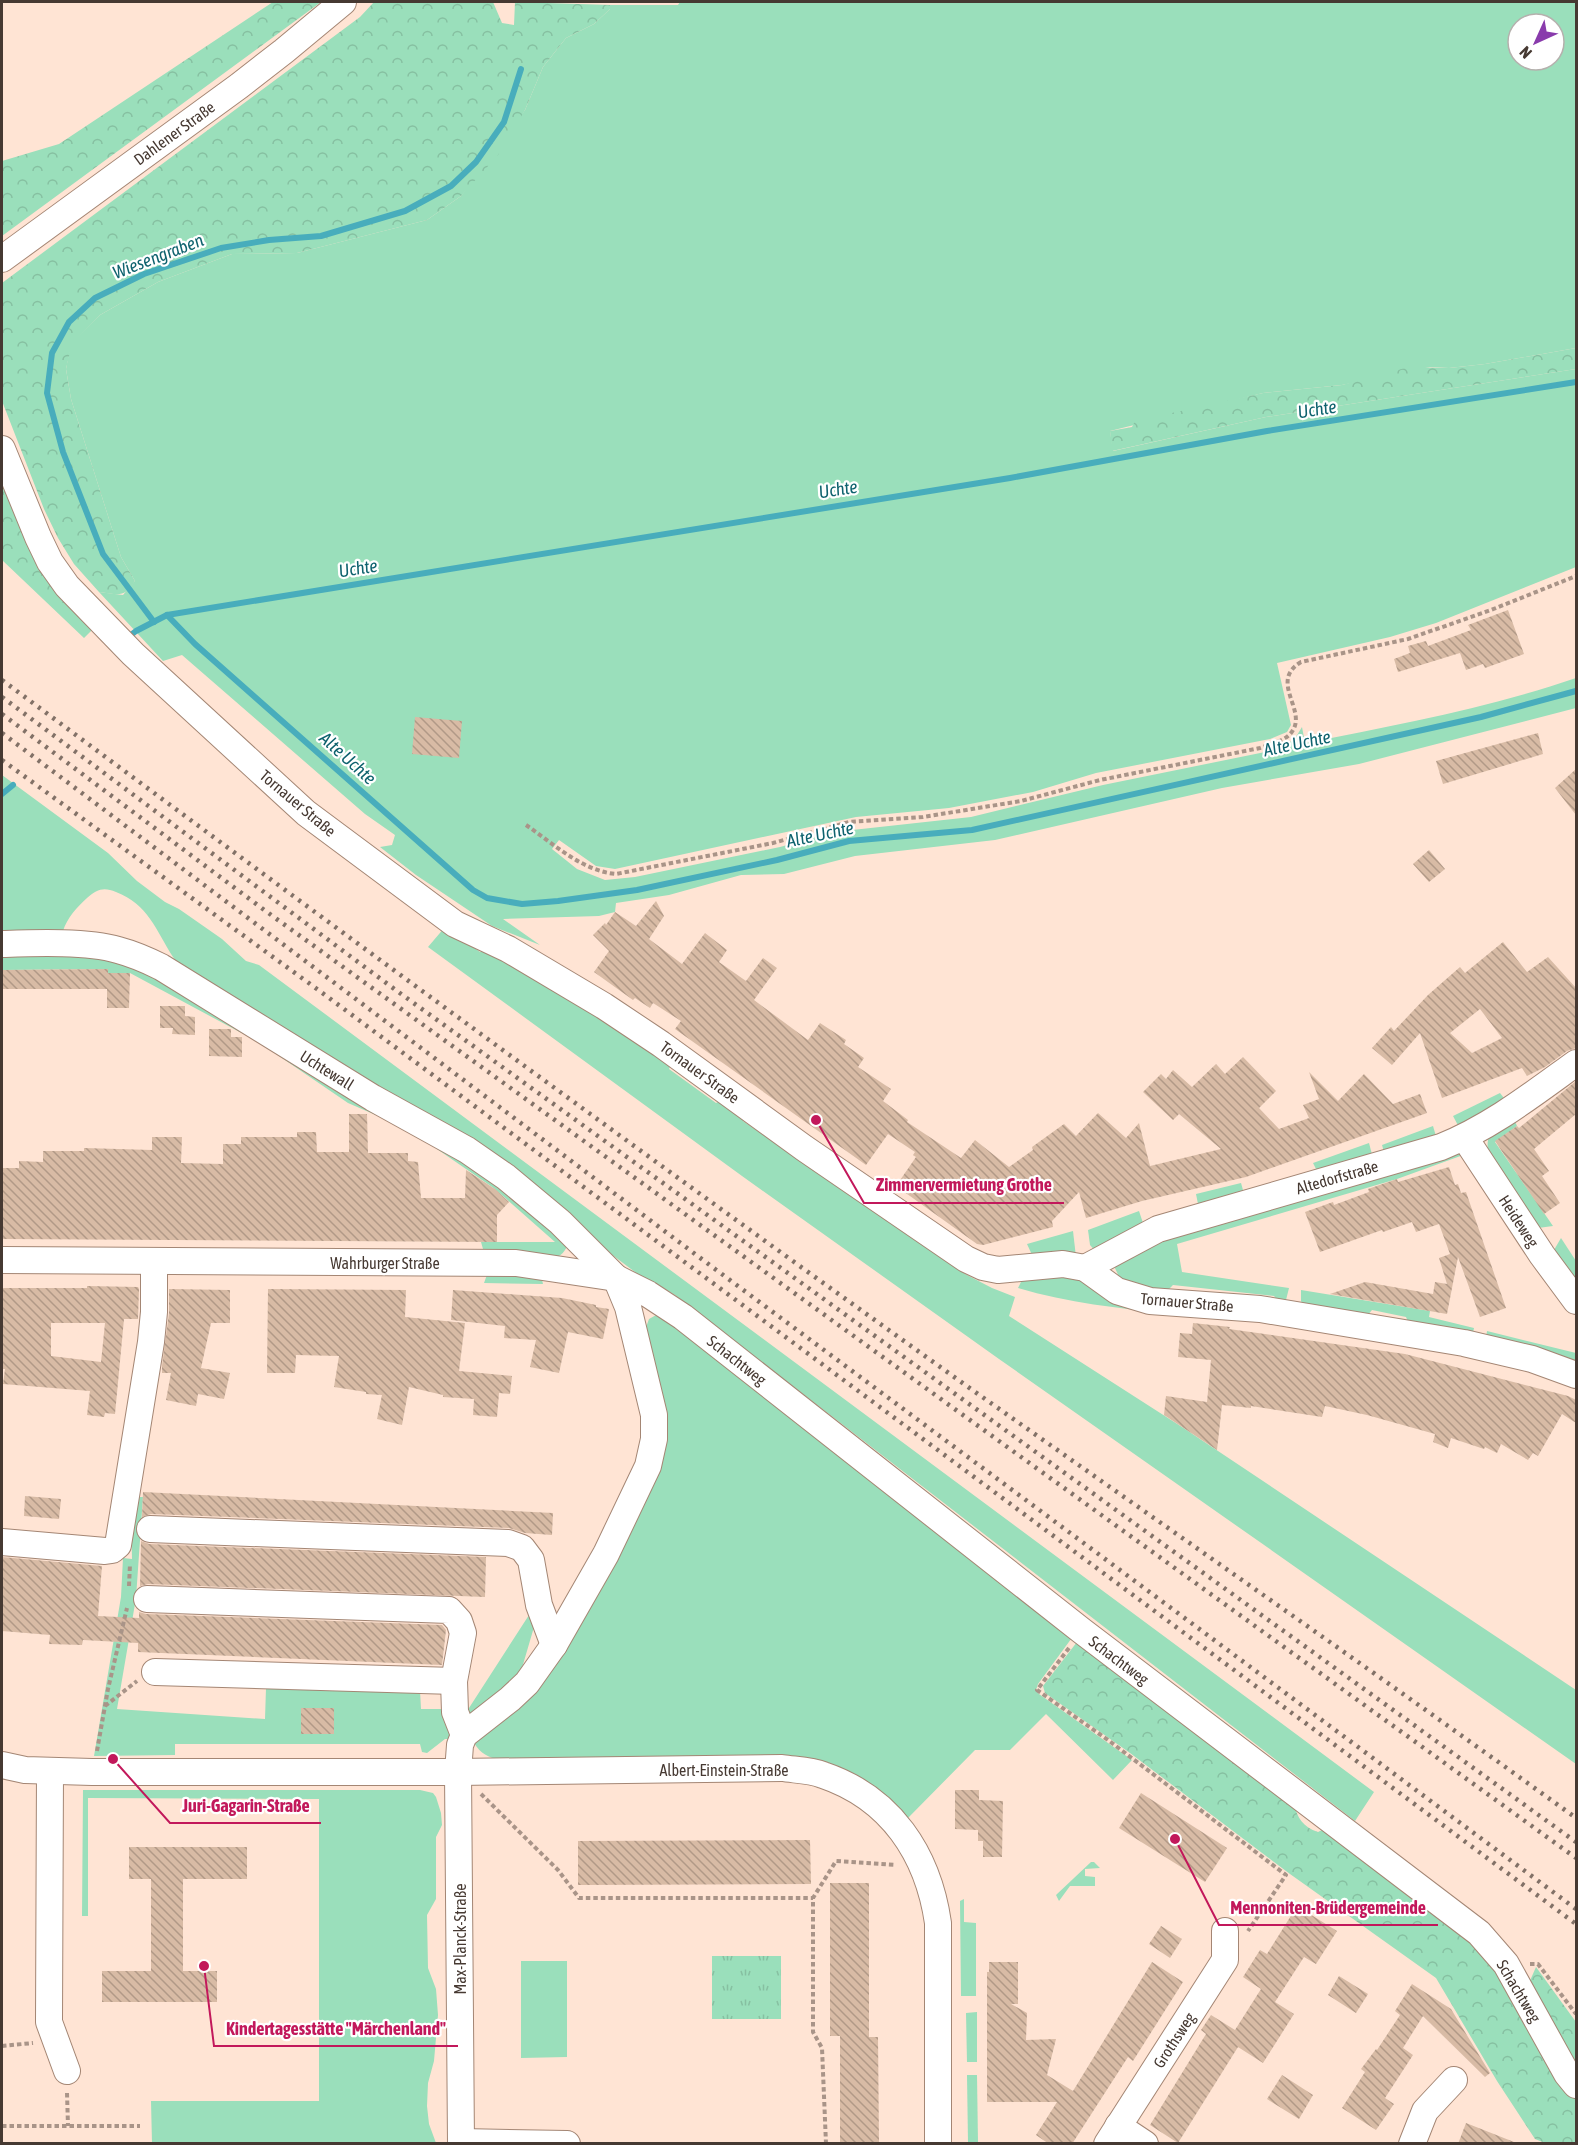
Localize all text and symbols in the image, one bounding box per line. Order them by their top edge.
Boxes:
north arrow [1506,12,1566,72]
text: N [1516,43,1535,62]
street label: Dahlener Straße [130,98,218,168]
water label: Wiesengraben [110,229,207,283]
water label: Uchte [1296,396,1338,422]
water label: Uchte [817,476,859,502]
water label: Uchte [337,555,379,581]
water label: Alte Uchte [1260,726,1333,761]
water label: Alte Uchte [315,727,380,789]
street label: Tornauer Straße [256,766,340,840]
water label: Alte Uchte [783,817,856,852]
street label: Tornauer Straße [657,1037,743,1107]
street label: Uchtewall [297,1046,358,1094]
street label: Altedorfstraße [1294,1157,1380,1197]
callout: Zimmervermietung Grothe [864,1167,1064,1203]
text: Zimmervermietung Grothe [876,1174,1052,1195]
street label: Heideweg [1495,1192,1543,1251]
street label: Wahrburger Straße [330,1254,440,1273]
street label: Tornauer Straße [1140,1289,1234,1315]
street label: Schachtweg [703,1331,770,1389]
street label: Schachtweg [1085,1632,1152,1689]
street label: Albert-Einstein-Straße [659,1761,789,1779]
callout: Juri-Gagarin-Straße [170,1787,321,1823]
text: Juri-Gagarin-Straße [181,1795,310,1816]
street label: Max-Planck-Straße [451,1884,469,1994]
callout: Mennoniten-Brüdergemeinde [1219,1889,1438,1925]
text: Mennoniten-Brüdergemeinde [1230,1897,1426,1918]
street label: Schachtweg [1492,1957,1545,2026]
street label: Grothsweg [1149,2009,1199,2072]
callout: Kindertagesstätte "Märchenland" [214,2010,458,2046]
text: Kindertagesstätte "Märchenland" [226,2018,446,2039]

